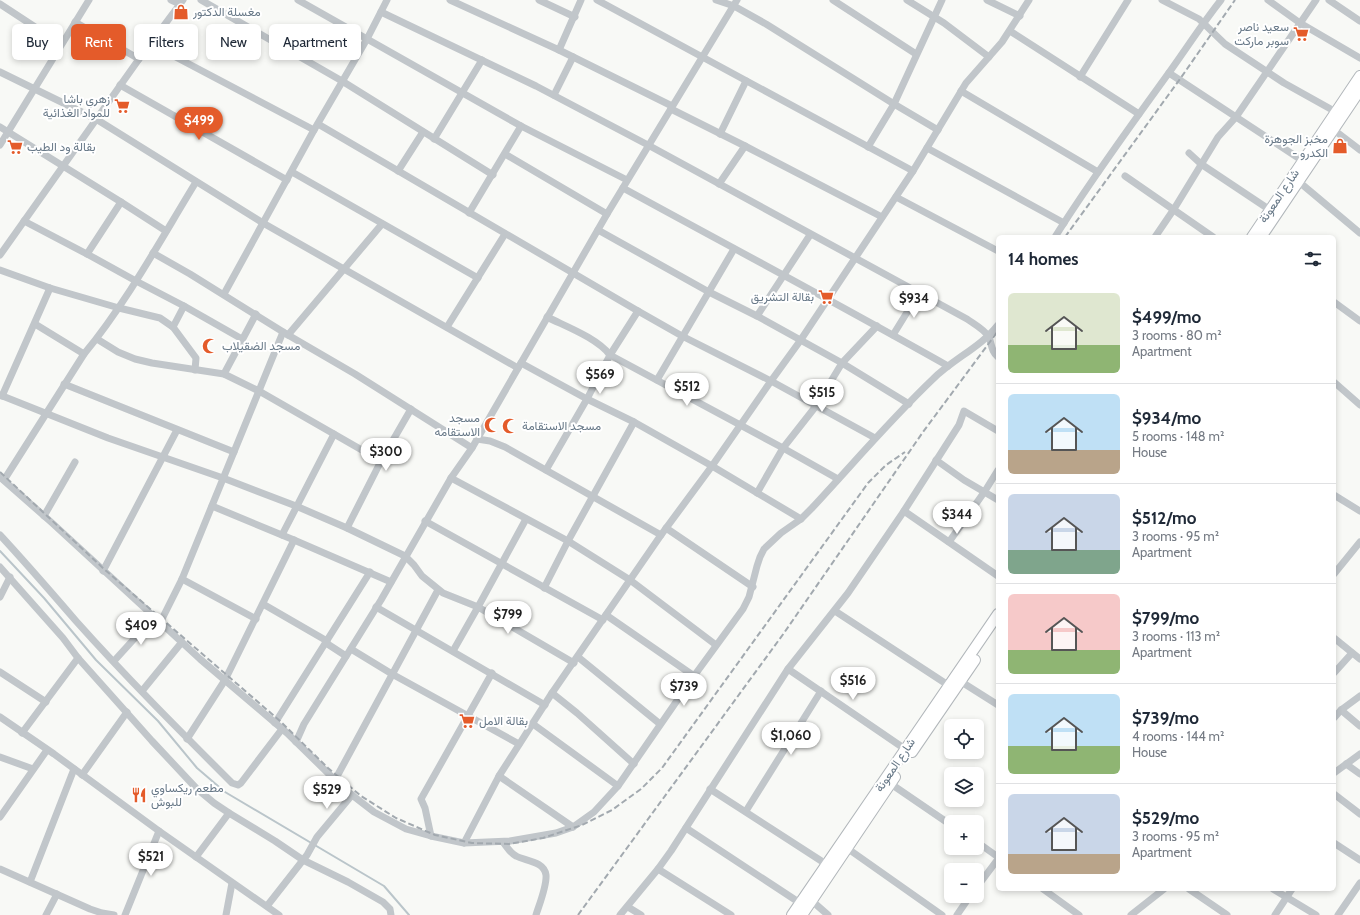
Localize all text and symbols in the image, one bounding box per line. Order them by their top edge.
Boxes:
shop icon: مغسلة الدكتور [172,3,190,21]
place label: مغسلة الدكتور [192,4,261,20]
place label: سعيد ناصر سوبر ماركت [1234,19,1289,49]
chip: Buy [12,24,63,60]
chip: Rent [71,24,126,60]
chip: Filters [134,24,198,60]
chip: New [206,24,261,60]
chip: Apartment [269,24,361,60]
supermarket icon: سعيد ناصر سوبر ماركت [1292,25,1310,43]
place label: زهري باشا للمواد الغذائية [43,91,110,121]
supermarket icon: زهري باشا للمواد الغذائية [113,97,131,115]
pin: $499 [175,107,223,141]
text: $499 [184,112,214,128]
place label: مخبز الجوهرة - الكدرو [1265,131,1328,161]
shop icon: مخبز الجوهرة - الكدرو [1331,137,1349,155]
supermarket icon: بقالة ود الطيب [6,138,24,156]
place label: بقالة ود الطيب [27,139,96,155]
street label: شارع المعونة [1255,166,1304,227]
icon: filters [1302,248,1324,270]
text: 14 homes [1008,249,1078,269]
pin: $934 [890,285,938,319]
supermarket icon: بقالة التشريق [817,288,835,306]
place label: بقالة التشريق [751,289,814,305]
text: $934 [899,290,929,306]
text: $499/mo [1132,307,1201,327]
icon: home [1040,309,1088,357]
text: 3 rooms · 80 m² [1132,327,1222,343]
mosque icon: مسجد الضقيلاب [201,337,219,355]
place label: مسجد الضقيلاب [222,338,300,353]
text: Apartment [1132,343,1192,359]
pin: $569 [576,361,624,395]
text: $569 [585,366,615,382]
pin: $512 [663,373,711,407]
text: $512 [674,378,700,394]
pin: $515 [798,379,846,413]
text: $515 [809,384,835,400]
text: $934/mo [1132,408,1201,428]
place label: مسجد الاستقامه [435,410,480,439]
icon: home [1040,410,1088,458]
mosque icon: مسجد الاستقامه [483,416,501,434]
mosque icon: مسجد الاستقامة [501,417,519,435]
place label: مسجد الاستقامة [522,418,601,433]
text: 5 rooms · 148 m² [1132,428,1224,444]
pin: $300 [362,438,410,472]
text: $300 [370,443,402,459]
text: House [1132,444,1167,460]
pin: $344 [933,501,981,535]
text: $344 [942,506,972,522]
text: $512/mo [1132,508,1196,528]
icon: home [1040,510,1088,558]
text: 3 rooms · 95 m² [1132,528,1219,544]
text: Apartment [1132,544,1192,560]
pin: $799 [484,601,532,635]
text: $799 [494,606,522,622]
text: $799/mo [1132,608,1199,628]
icon: home [1040,610,1088,658]
pin: $409 [117,612,165,646]
text: $409 [125,617,157,633]
text: 3 rooms · 113 m² [1132,628,1220,644]
text: Apartment [1132,644,1192,660]
pin: $516 [829,667,877,701]
text: $516 [840,672,866,688]
pin: $739 [660,673,708,707]
text: $739 [670,678,698,694]
text: $739/mo [1132,708,1199,728]
icon: home [1040,710,1088,758]
supermarket icon: بقالة الامل [458,712,476,730]
place label: بقالة الامل [479,713,528,729]
map controls [944,719,984,903]
button: locate [944,719,984,759]
pin: $1,060 [758,722,824,756]
text: $1,060 [771,727,811,743]
text: 4 rooms · 144 m² [1132,728,1224,744]
street label: شارع المعونة [871,735,920,796]
text: House [1132,744,1167,760]
button: layers [944,767,984,807]
pin: $529 [303,776,351,810]
place label: مطعم ريكساوي للبوش [151,780,224,810]
text: $529 [313,781,341,797]
restaurant icon: مطعم ريكساوي للبوش [130,786,148,804]
text: $529/mo [1132,808,1199,828]
icon: home [1040,810,1088,858]
button: + [944,815,984,855]
text: 3 rooms · 95 m² [1132,828,1219,844]
pin: $521 [127,843,175,877]
text: Apartment [1132,844,1192,860]
text: $521 [138,848,164,864]
button: − [944,863,984,903]

